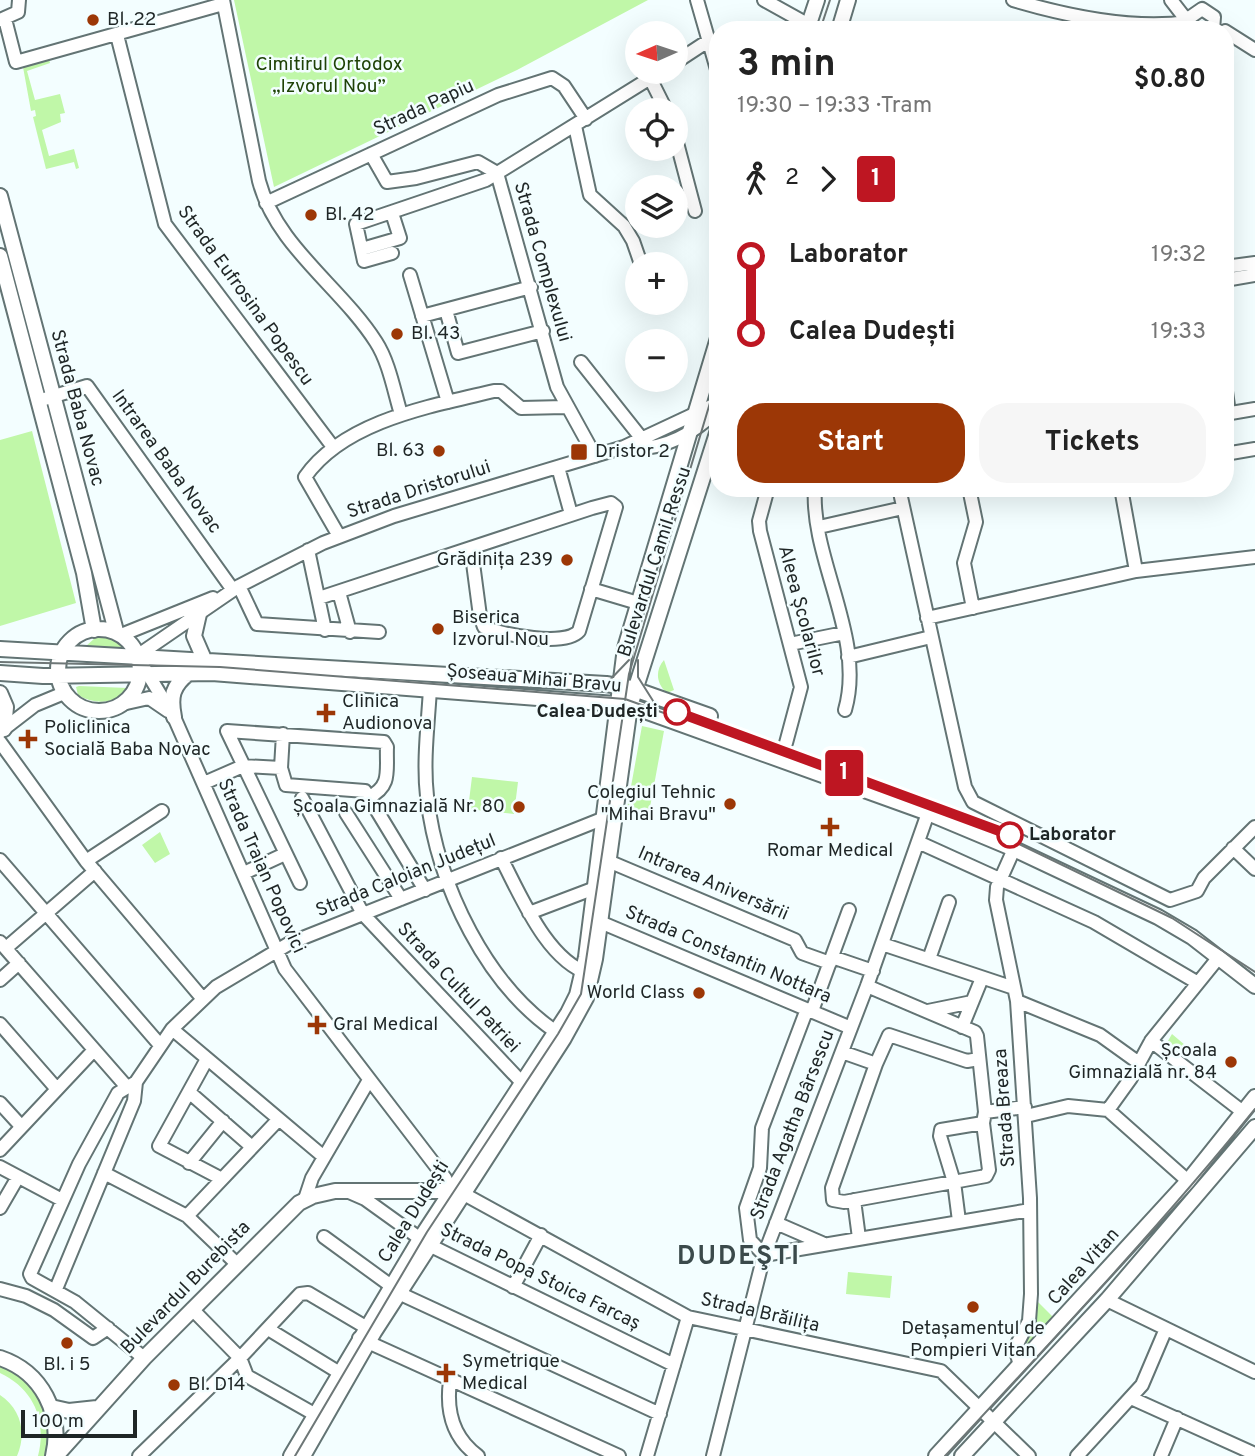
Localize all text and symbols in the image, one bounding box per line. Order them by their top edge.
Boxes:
place label: Bl. 22 [107,8,156,32]
marker: Bl. 22 [85,12,101,28]
north arrow [625,21,688,84]
map controls [625,21,688,392]
text: 3 min [737,41,836,90]
park label: Cimitirul Ortodox „Izvorul Nou” [255,53,403,99]
text: $0.80 [1134,64,1206,97]
street label: Strada Papiu [370,74,478,142]
text: 19:30 – 19:33 · Tram [737,92,932,121]
button: locate [625,98,688,161]
icon: walk [737,160,775,198]
icon: forward [809,160,847,198]
text: 2 [785,164,799,193]
text: 1 [871,164,881,194]
button: layers [625,175,688,238]
street label: Strada Complexului [508,179,576,345]
street label: Strada Eufrosina Popescu [171,201,319,391]
place label: Bl. 42 [325,203,375,227]
marker: Bl. 42 [303,207,319,223]
text: Laborator [789,239,908,272]
text: 19:32 [1151,241,1206,270]
button: + [625,252,688,315]
text: Calea Dudești [789,316,955,349]
text: 19:33 [1151,318,1206,347]
place label: Bl. 43 [411,322,460,346]
marker: Bl. 43 [389,326,405,342]
street label: Strada Baba Novac [45,327,109,489]
button: − [625,329,688,392]
street label: Intrarea Baba Novac [106,385,226,539]
button: Start [737,403,965,483]
button: Tickets [979,403,1206,483]
place label: Bl. 63 [376,439,425,463]
place label: Dristor 2 [595,440,670,464]
marker: Dristor 2 [569,442,589,462]
marker: Bl. 63 [431,443,447,459]
street label: Strada Dristorului [344,455,494,525]
street label: Bulevardul Camil Ressu [613,464,697,660]
street label: Aleea Școlarilor [772,543,830,680]
place label: Grădinița 239 [436,548,553,572]
marker: Grădinița 239 [559,552,575,568]
place label: Biserica Izvorul Nou [452,606,549,652]
marker: Biserica Izvorul Nou [430,621,446,637]
street label: Șoseaua Mihai Bravu [445,659,623,699]
place label: Clinica Audionova [342,690,432,736]
marker: Calea Dudești [664,699,690,725]
place label: Calea Dudești [536,700,658,724]
marker: Clinica Audionova [316,703,336,723]
place label: Policlinica Socială Baba Novac [44,716,211,762]
marker: Policlinica Socială Baba Novac [18,729,38,749]
line badge: 1 [821,750,867,796]
text: 1 [839,758,849,788]
street label: Strada Traian Popovici [212,775,310,957]
place label: Colegiul Tehnic "Mihai Bravu" [587,781,716,827]
place label: Școala Gimnazială Nr. 80 [293,795,505,819]
marker: Colegiul Tehnic "Mihai Bravu" [722,796,738,812]
marker: Școala Gimnazială Nr. 80 [511,799,527,815]
marker: Romar Medical [820,817,840,837]
marker: Laborator [997,822,1023,848]
place label: Laborator [1029,823,1116,847]
street label: Strada Caloian Județul [312,829,500,923]
place label: Romar Medical [767,839,893,863]
street label: Intrarea Aniversării [634,841,792,927]
street label: Strada Constantin Nottara [621,901,835,1009]
street label: Strada Cultul Patriei [391,918,525,1058]
place label: World Class [586,981,685,1005]
marker: World Class [691,985,707,1001]
place label: Gral Medical [333,1013,438,1037]
marker: Gral Medical [307,1015,327,1035]
street label: Strada Agatha Bârsescu [746,1027,840,1223]
place label: Școala Gimnazială nr. 84 [1068,1039,1217,1085]
street label: Strada Breaza [989,1048,1021,1168]
marker: Școala Gimnazială nr. 84 [1223,1054,1239,1070]
street label: Calea Dudești [373,1156,455,1268]
street label: Bulevardul Burebista [116,1216,256,1360]
street label: Strada Popa Stoica Farcaș [436,1218,644,1336]
street label: Calea Vitan [1043,1223,1125,1311]
district label: DUDEŞTI [677,1241,801,1274]
street label: Strada Brăilița [698,1288,822,1338]
marker: Detașamentul de Pompieri Vitan [965,1299,981,1315]
place label: Detașamentul de Pompieri Vitan [901,1317,1045,1363]
marker: Bl. i 5 [59,1335,75,1351]
place label: Symetrique Medical [462,1350,560,1396]
place label: Bl. i 5 [43,1353,91,1377]
marker: Symetrique Medical [436,1363,456,1383]
place label: Bl. D14 [188,1373,246,1397]
marker: Bl. D14 [166,1377,182,1393]
scale bar [21,1407,136,1439]
text: 100 m [32,1410,84,1434]

